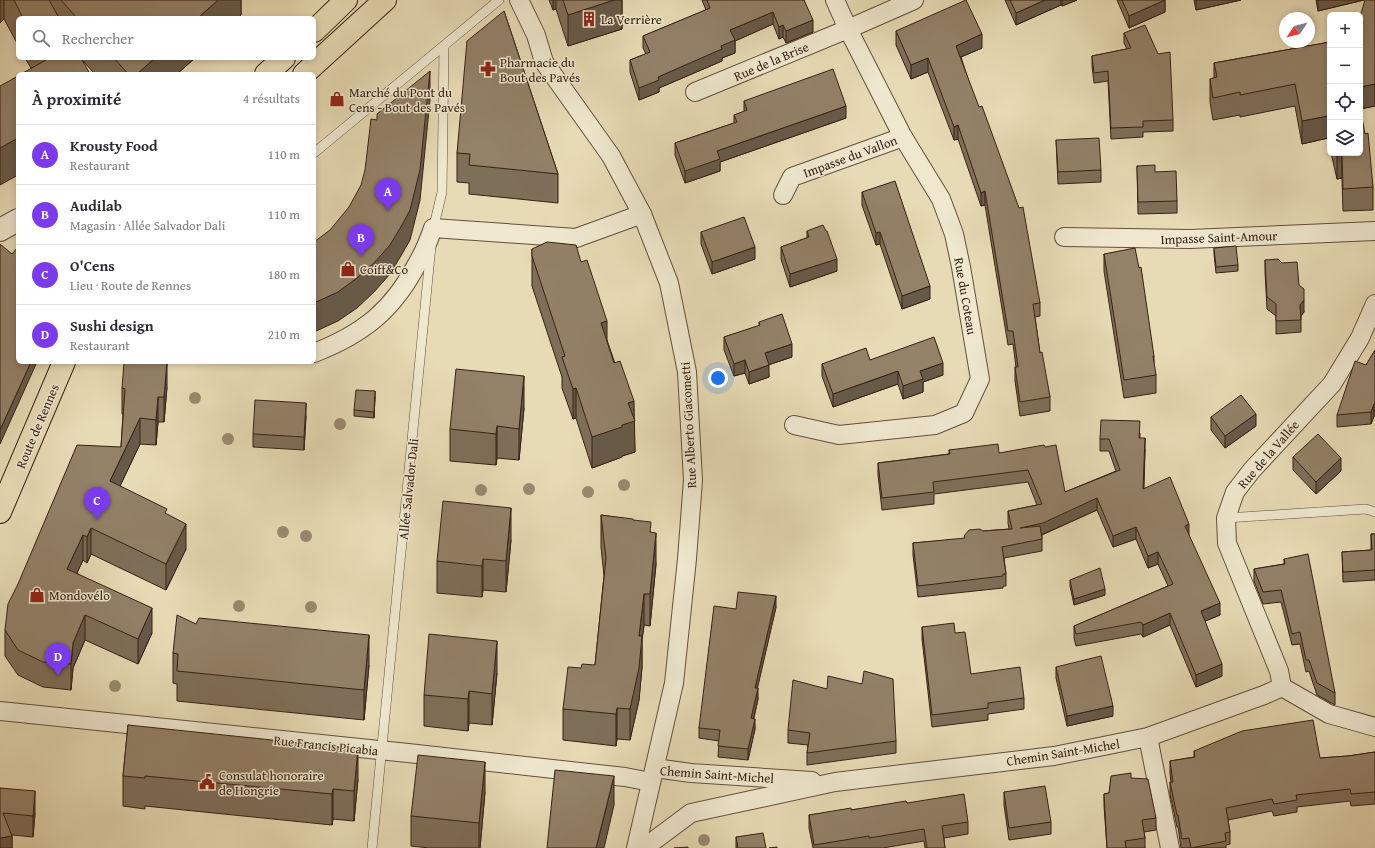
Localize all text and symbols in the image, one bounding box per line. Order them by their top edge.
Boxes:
building icon: La Verrière [580,10,598,28]
place label: La Verrière [601,10,662,29]
north arrow [1279,12,1315,48]
map controls [1327,12,1363,156]
button: + [1327,12,1363,48]
search box [16,16,316,60]
icon: search [30,27,52,49]
text: Rechercher [62,28,134,49]
street label: Rue de la Brise [731,37,812,86]
button: − [1327,48,1363,84]
place label: Pharmacie du Bout des Pavés [500,53,580,87]
pharmacy icon: Pharmacie du Bout des Pavés [479,60,497,78]
place label: Marché du Pont du Cens - Bout des Pavés [349,83,465,117]
button: locate [1327,84,1363,120]
text: À proximité [32,86,121,111]
text: 4 résultats [243,89,300,108]
shop icon: Marché du Pont du Cens - Bout des Pavés [328,90,346,108]
button: layers [1327,120,1363,156]
street label: Impasse du Vallon [800,130,901,182]
text: Krousty Food [70,135,158,156]
text: A [41,145,49,164]
text: 110 m [268,145,300,164]
text: Restaurant [70,156,130,175]
pin: A [375,178,401,211]
text: Audilab [70,195,122,216]
text: B [41,205,49,224]
text: 110 m [268,205,300,224]
text: Magasin · Allée Salvador Dali [70,216,225,235]
pin: B [348,224,374,257]
street label: Impasse Saint-Amour [1160,226,1278,249]
text: O'Cens [70,255,115,276]
street label: Rue du Coteau [949,256,982,336]
shop icon: Coiff&Co [339,260,357,278]
place label: Coiff&Co [360,260,409,279]
text: C [41,265,49,284]
text: 180 m [268,265,300,284]
text: Lieu · Route de Rennes [70,276,191,295]
text: Sushi design [70,315,154,336]
text: D [41,325,49,344]
text: 210 m [268,325,300,344]
text: Restaurant [70,336,130,355]
street label: Rue Alberto Giacometti [676,361,701,489]
your location [708,368,728,388]
street label: Route de Rennes [11,381,64,471]
street label: Rue de la Vallée [1233,416,1304,493]
street label: Allée Salvador Dali [394,437,423,541]
pin: C [84,487,110,520]
shop icon: Mondovélo [28,586,46,604]
place label: Mondovélo [49,586,110,605]
pin: D [45,643,71,676]
street label: Rue Francis Picabia [273,731,380,761]
street label: Chemin Saint-Michel [1005,734,1121,771]
street label: Chemin Saint-Michel [659,761,775,788]
place label: Consulat honoraire de Hongrie [219,766,324,800]
public building icon: Consulat honoraire de Hongrie [198,773,216,791]

